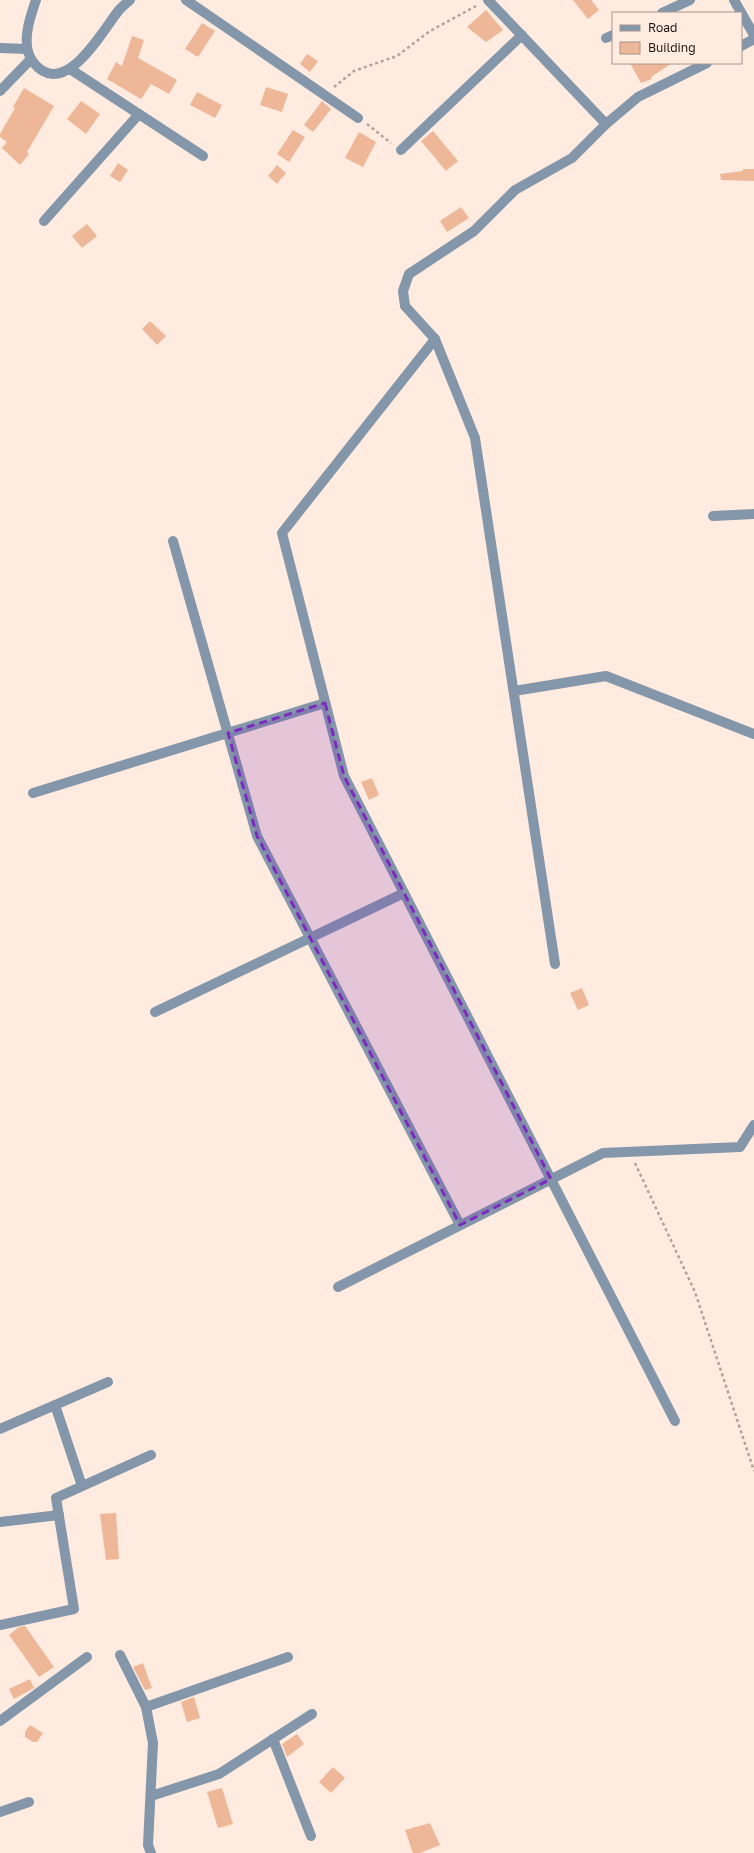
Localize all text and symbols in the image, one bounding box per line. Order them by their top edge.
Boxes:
legend [612,12,742,64]
text: Road [648,20,677,35]
text: Building [648,40,696,55]

